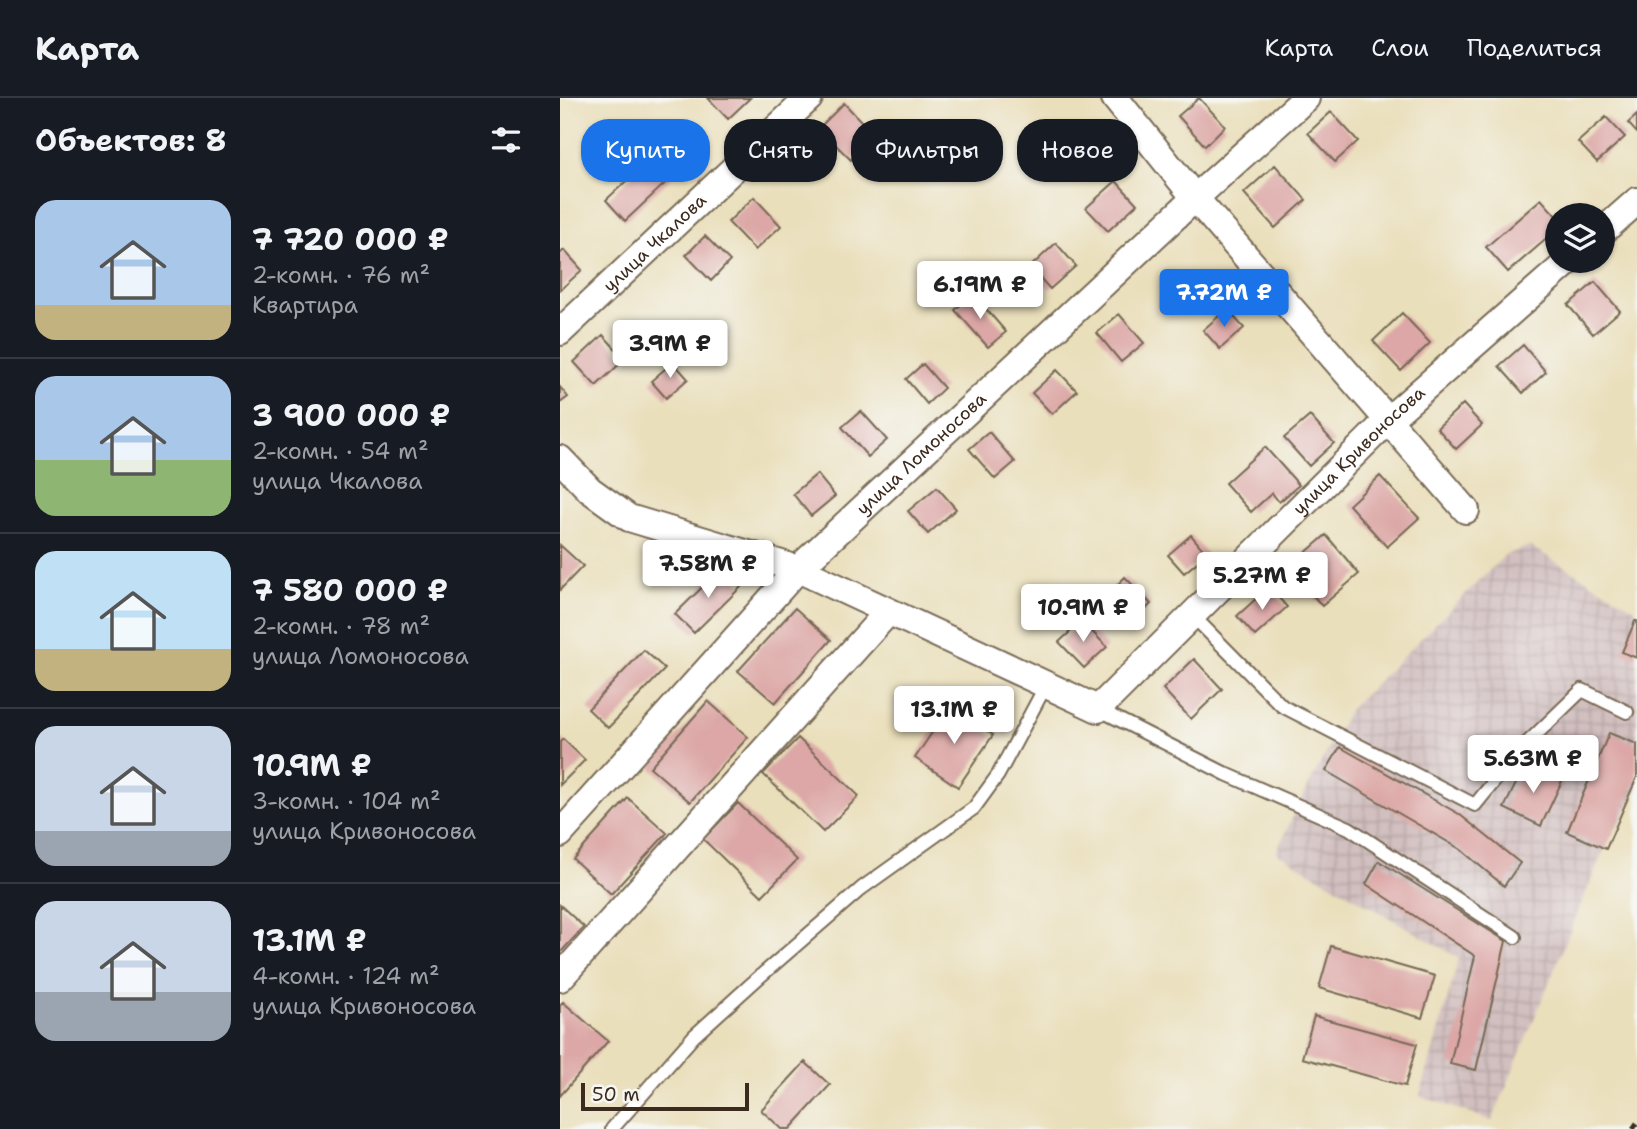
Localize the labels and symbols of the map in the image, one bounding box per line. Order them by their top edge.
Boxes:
street label: улица Чкалова [598,189,712,297]
pin: 6.19M ₽ [915,262,1045,321]
pin: 7.72M ₽ [1159,270,1289,329]
pin: 3.9M ₽ [613,320,727,380]
street label: улица Кривоносова [1288,381,1430,520]
street label: улица Ломоносова [851,387,992,520]
pin: 7.58M ₽ [643,540,773,600]
pin: 5.27M ₽ [1197,552,1327,612]
pin: 10.9M ₽ [1018,584,1148,644]
pin: 13.1M ₽ [889,686,1019,746]
pin: 5.63M ₽ [1468,736,1598,795]
scale bar [581,1080,749,1112]

